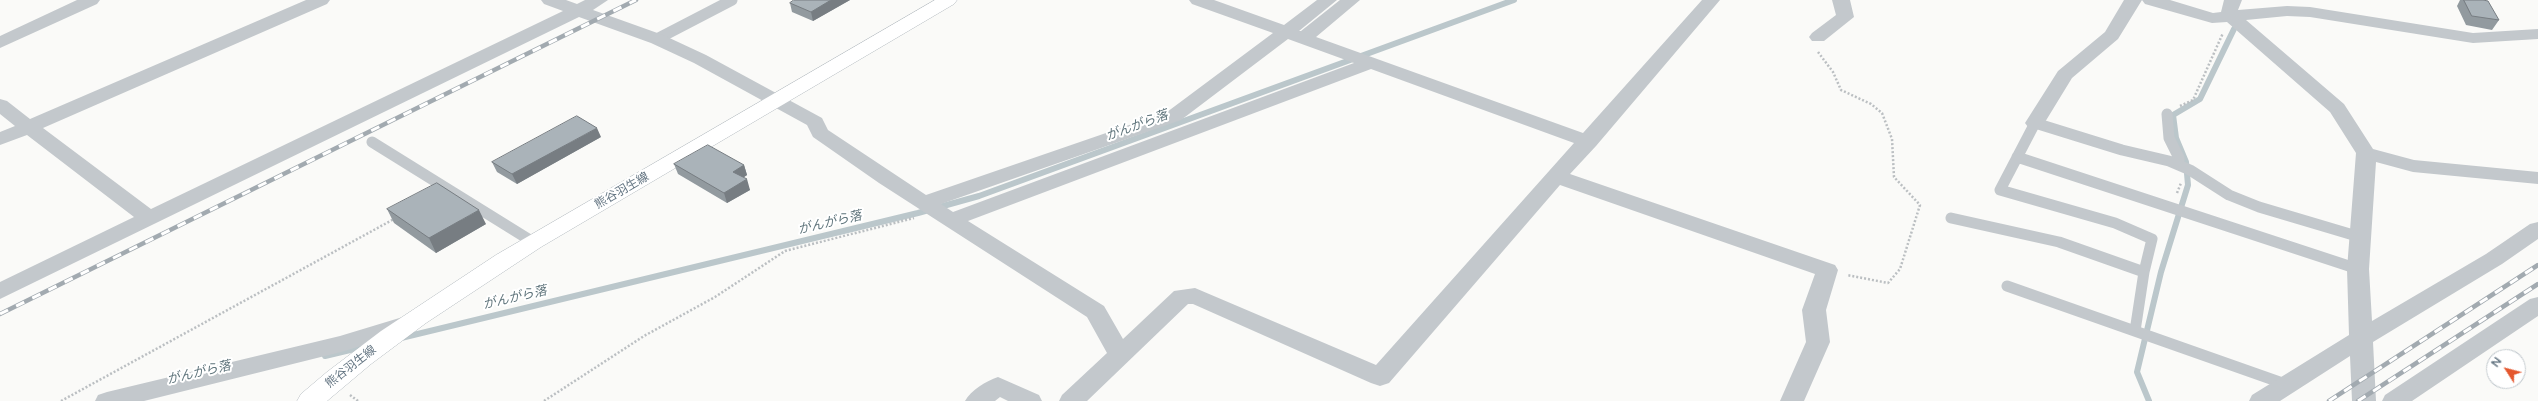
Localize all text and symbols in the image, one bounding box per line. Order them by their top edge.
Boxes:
water label: がんがら落 [1104,108,1170,144]
street label: 熊谷羽生線 [592,170,652,212]
water label: がんがら落 [797,208,863,238]
water label: がんがら落 [482,283,548,313]
street label: 熊谷羽生線 [323,343,379,391]
north arrow [2486,349,2526,389]
text: N [2489,355,2505,370]
water label: がんがら落 [166,358,232,388]

